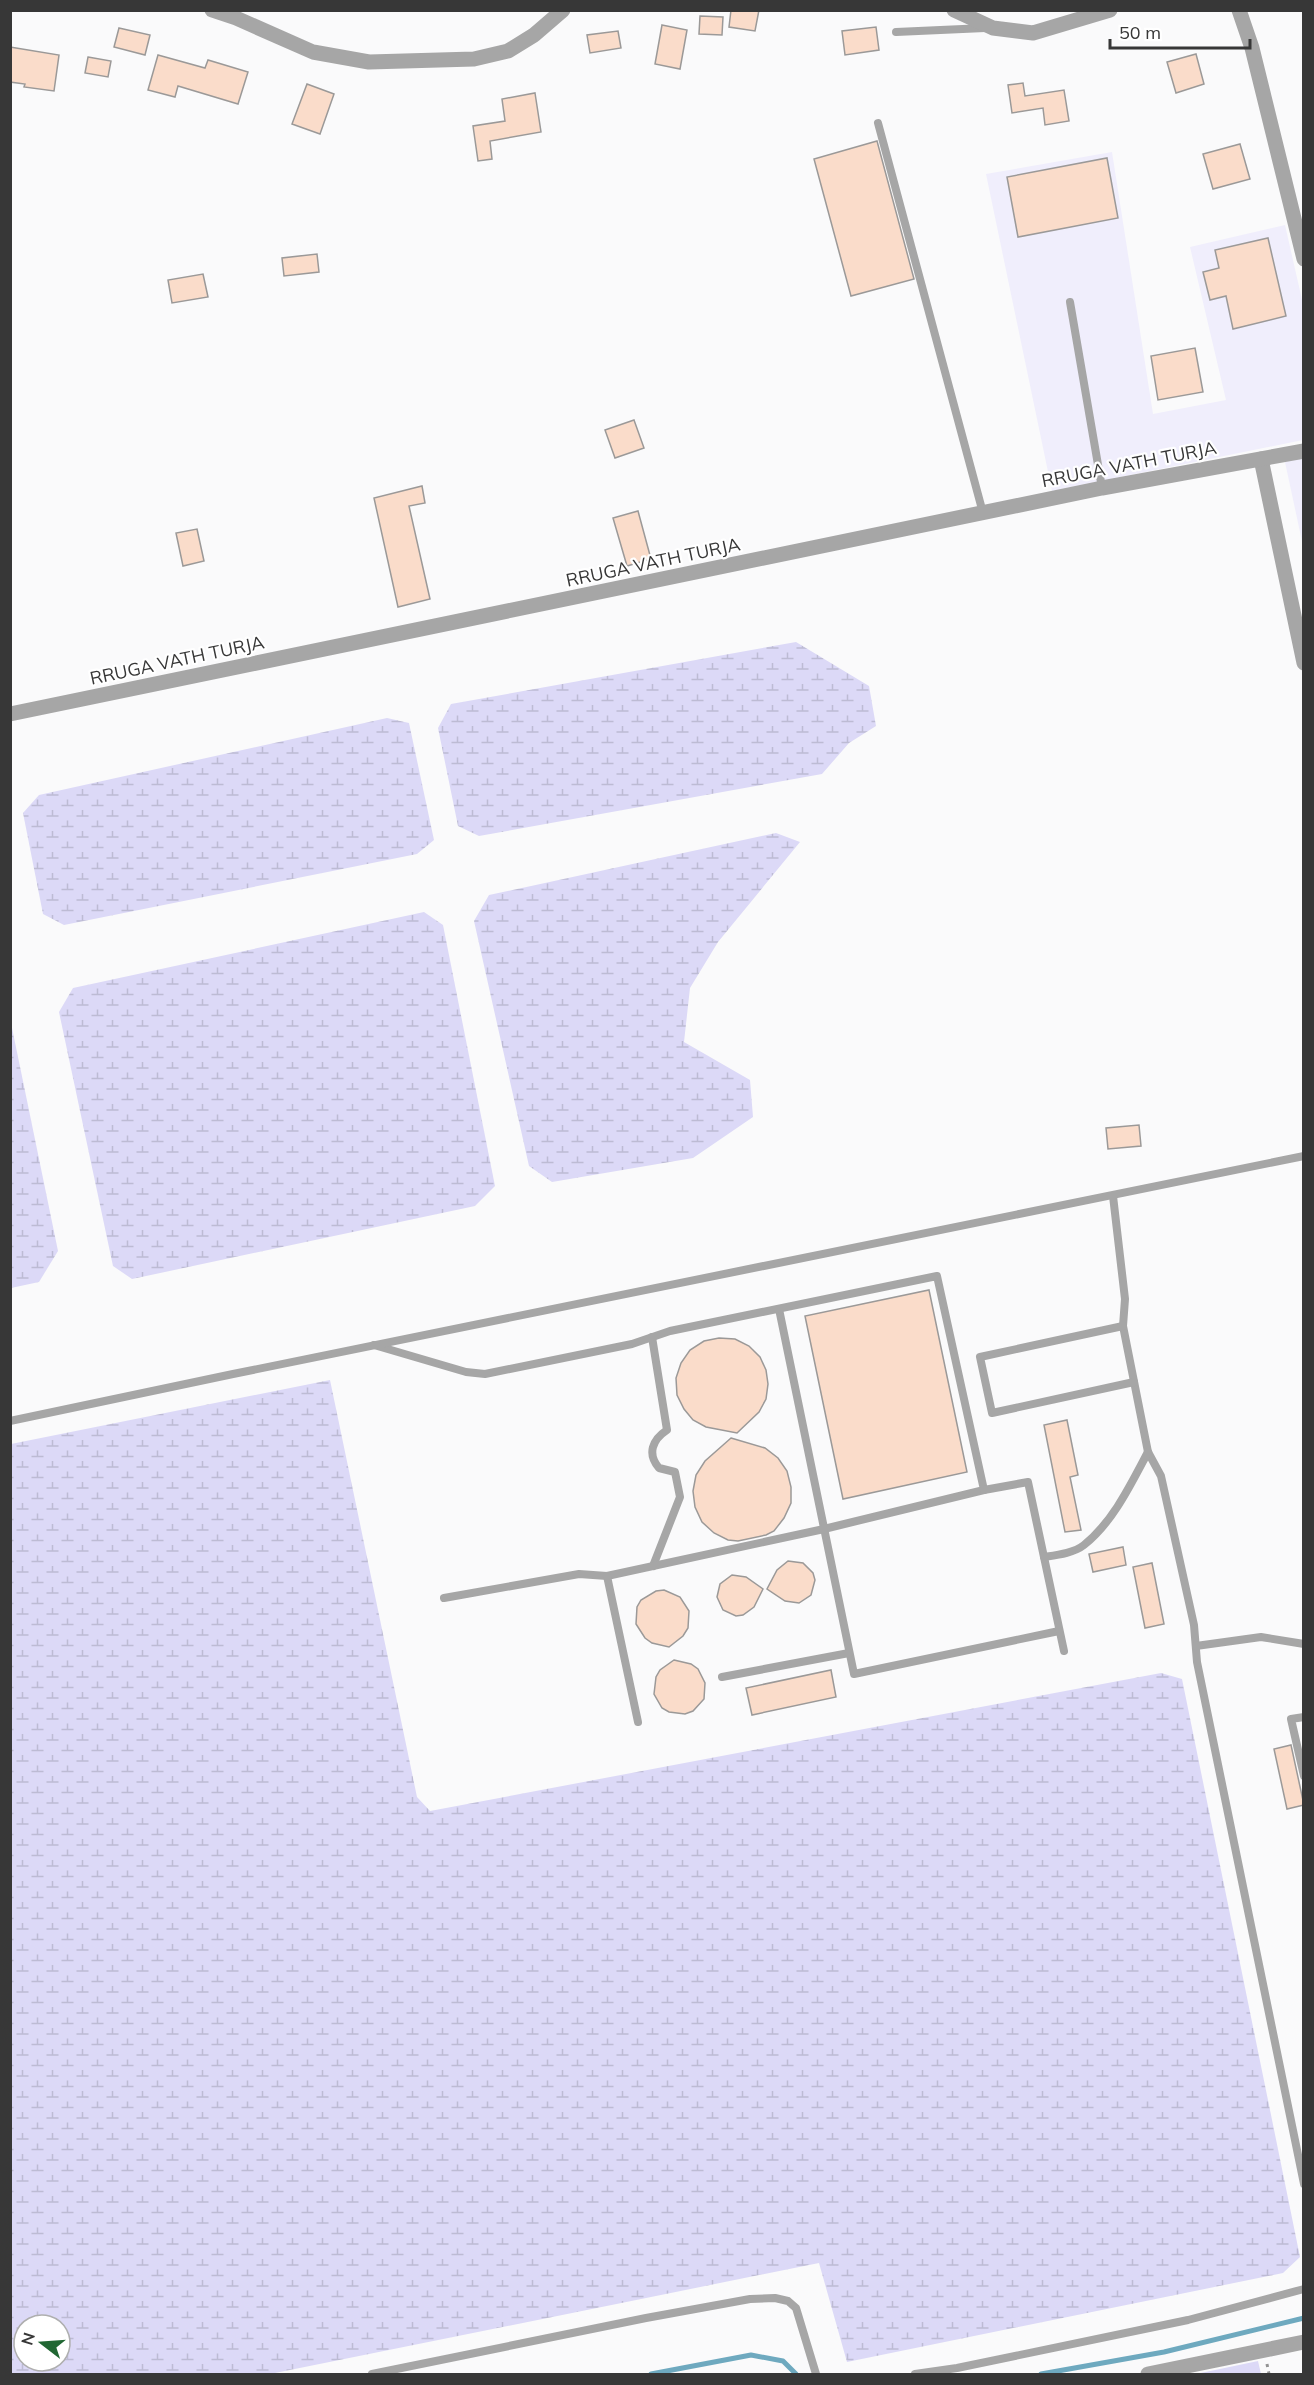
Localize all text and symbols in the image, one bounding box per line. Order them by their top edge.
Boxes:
scale bar [1110,12,1250,50]
text: 50 m [1119,21,1161,44]
street label: RRUGA VATH TURJA [1040,436,1218,492]
street label: RRUGA VATH TURJA [564,532,742,592]
street label: RRUGA VATH TURJA [88,630,266,690]
north arrow [12,2313,72,2373]
text: N [16,2330,39,2347]

